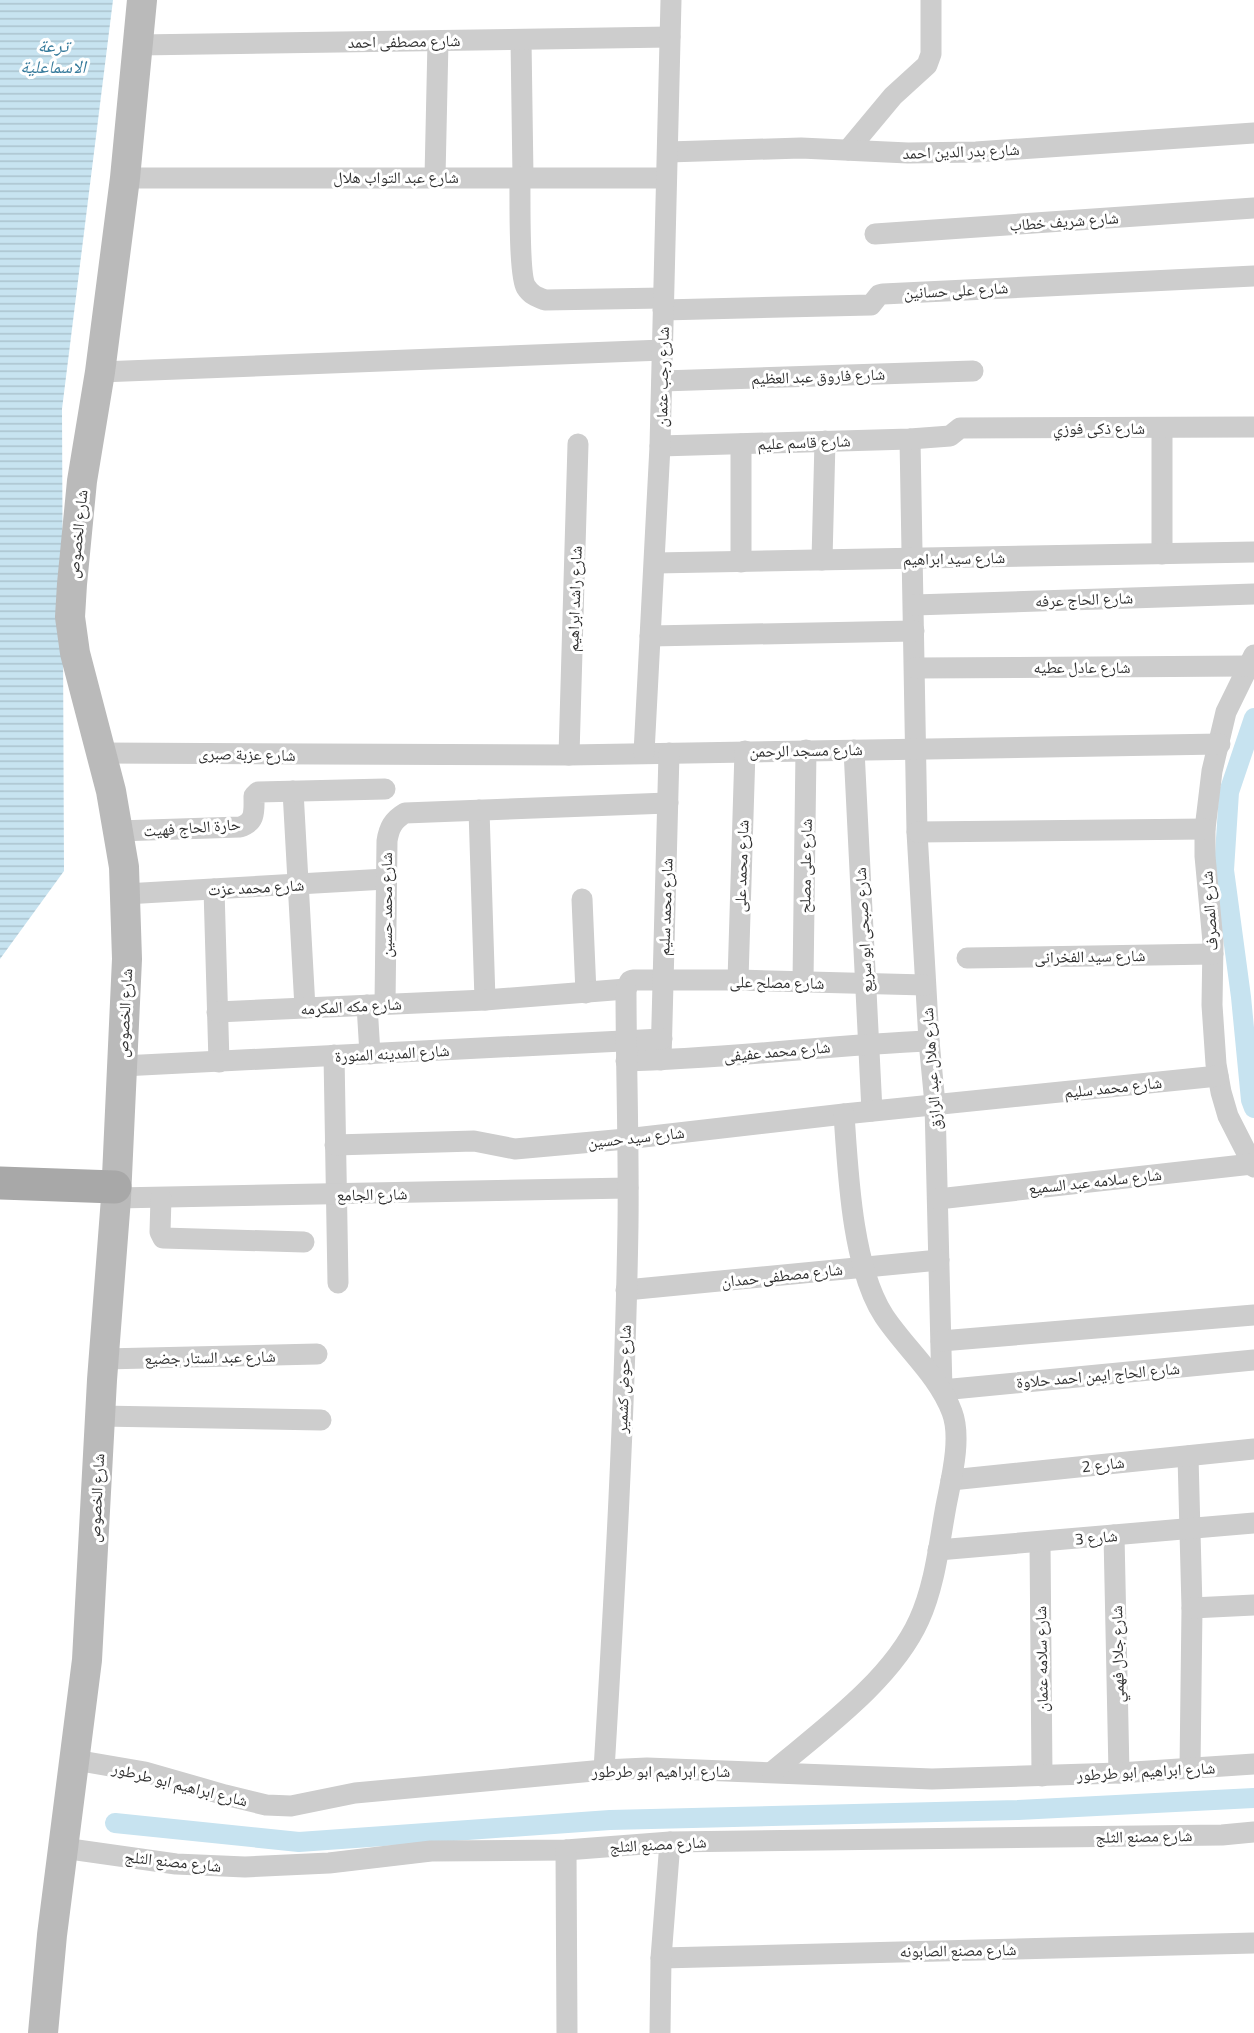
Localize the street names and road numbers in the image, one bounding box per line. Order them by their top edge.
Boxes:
street label: شارع مصطفى احمد [347,28,461,54]
street label: شارع بدر الدين احمد [902,137,1020,165]
street label: شارع عبد التواب هلال [333,165,459,189]
street label: شارع شريف خطاب [1008,205,1120,237]
street label: شارع على حسانين [903,275,1009,305]
street label: شارع رجب عثمان [649,326,675,428]
street label: شارع فاروق عبد العظيم [751,362,885,390]
street label: شارع ذكى فوزي [1053,416,1145,441]
street label: شارع قاسم عليم [757,428,851,456]
street label: شارع الخصوص [60,488,94,580]
street label: شارع راشد ابراهيم [560,545,588,653]
street label: شارع سيد ابراهيم [903,545,1005,571]
street label: شارع الحاج عرفه [1035,585,1133,613]
street label: شارع عادل عطيه [1034,655,1130,679]
street label: شارع مسجد الرحمن [749,737,863,763]
street label: شارع عزبة صبرى [198,741,296,767]
street label: حارة الحاج فهيت [142,812,242,842]
street label: شارع على مصلح [792,818,818,914]
street label: شارع محمد على [727,819,755,913]
street label: شارع محمد حسين [374,852,398,958]
street label: شارع محمد سليم [651,857,679,957]
street label: شارع صبحى ابو سريع [848,867,878,993]
street label: شارع المصرف [1194,870,1224,952]
street label: شارع محمد عزت [207,872,305,902]
street label: شارع سيد الفخرانى [1034,943,1146,969]
street label: شارع الخصوص [110,968,138,1058]
street label: شارع مصلح على [729,969,825,995]
street label: شارع مكه المكرمه [300,991,402,1021]
street label: شارع هلال عبد الرازق [915,1007,947,1131]
street label: شارع محمد عفيفى [723,1034,831,1068]
street label: شارع المدينه المنورة [334,1038,450,1068]
street label: شارع محمد سليم [1063,1070,1163,1104]
street label: شارع سيد حسين [586,1120,686,1154]
street label: شارع سلامه عبد السميع [1027,1162,1163,1200]
street label: شارع الجامع [336,1181,408,1207]
street label: شارع مصطفى حمدان [720,1257,844,1293]
street label: شارع حوض كشمير [609,1324,637,1435]
street label: شارع عبد الستار جضيع [144,1344,276,1370]
street label: شارع الحاج ايمن احمد حلاوة [1015,1356,1181,1394]
street label: شارع 2 [1080,1450,1126,1478]
street label: شارع الخصوص [82,1453,110,1543]
street label: شارع 3 [1074,1523,1118,1551]
street label: شارع جلال فهمي [1104,1605,1131,1703]
street label: شارع سلامه عثمان [1028,1606,1054,1712]
street label: شارع ابراهيم ابو طرطور [109,1755,250,1812]
street label: شارع ابراهيم ابو طرطور [1075,1755,1216,1787]
street label: شارع ابراهيم ابو طرطور [591,1759,730,1783]
street label: شارع مصنع الثلج [1095,1823,1193,1849]
street label: شارع مصنع الثلج [609,1829,707,1859]
street label: شارع مصنع الثلج [123,1844,223,1878]
street label: شارع مصنع الصابونه [899,1937,1017,1963]

